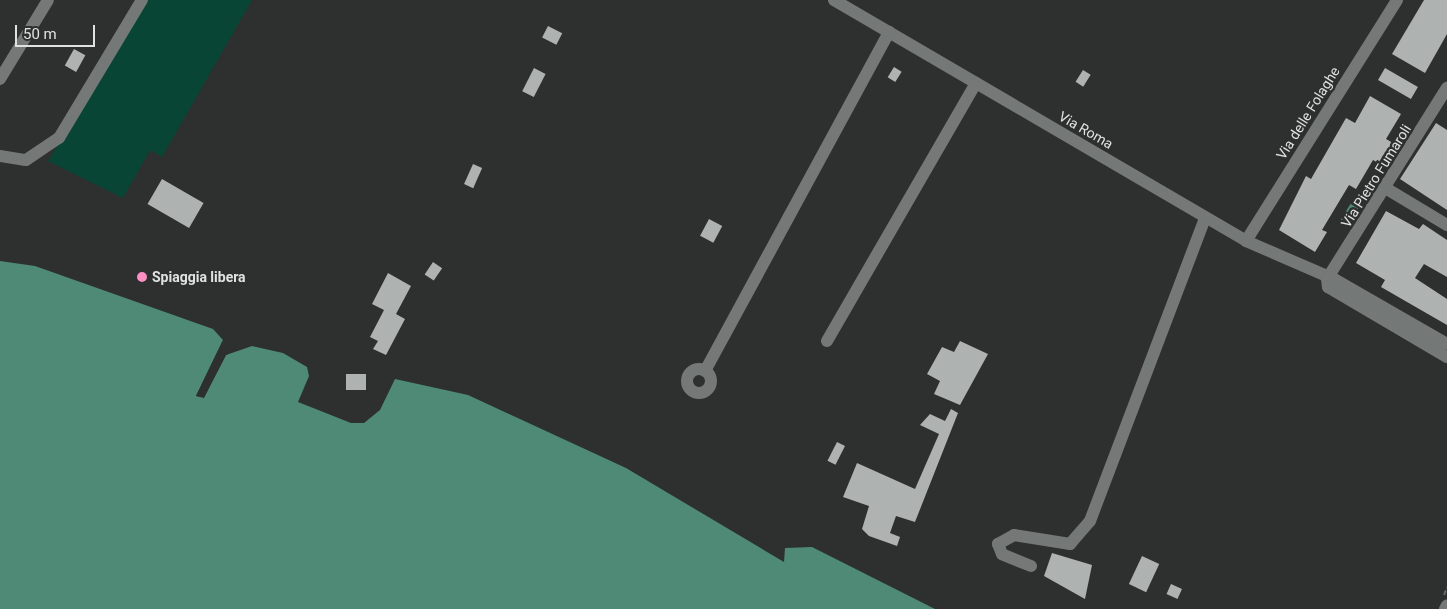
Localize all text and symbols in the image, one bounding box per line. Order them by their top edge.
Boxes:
scale bar [18,15,98,47]
text: 50 m [23,25,57,43]
street label: Via delle Folaghe [1273,64,1343,162]
street label: Via Roma [1056,108,1116,152]
street label: Via Pietro Fumaroli [1338,121,1414,231]
place label: Spiaggia libera [152,269,246,285]
marker: Spiaggia libera [136,271,148,283]

